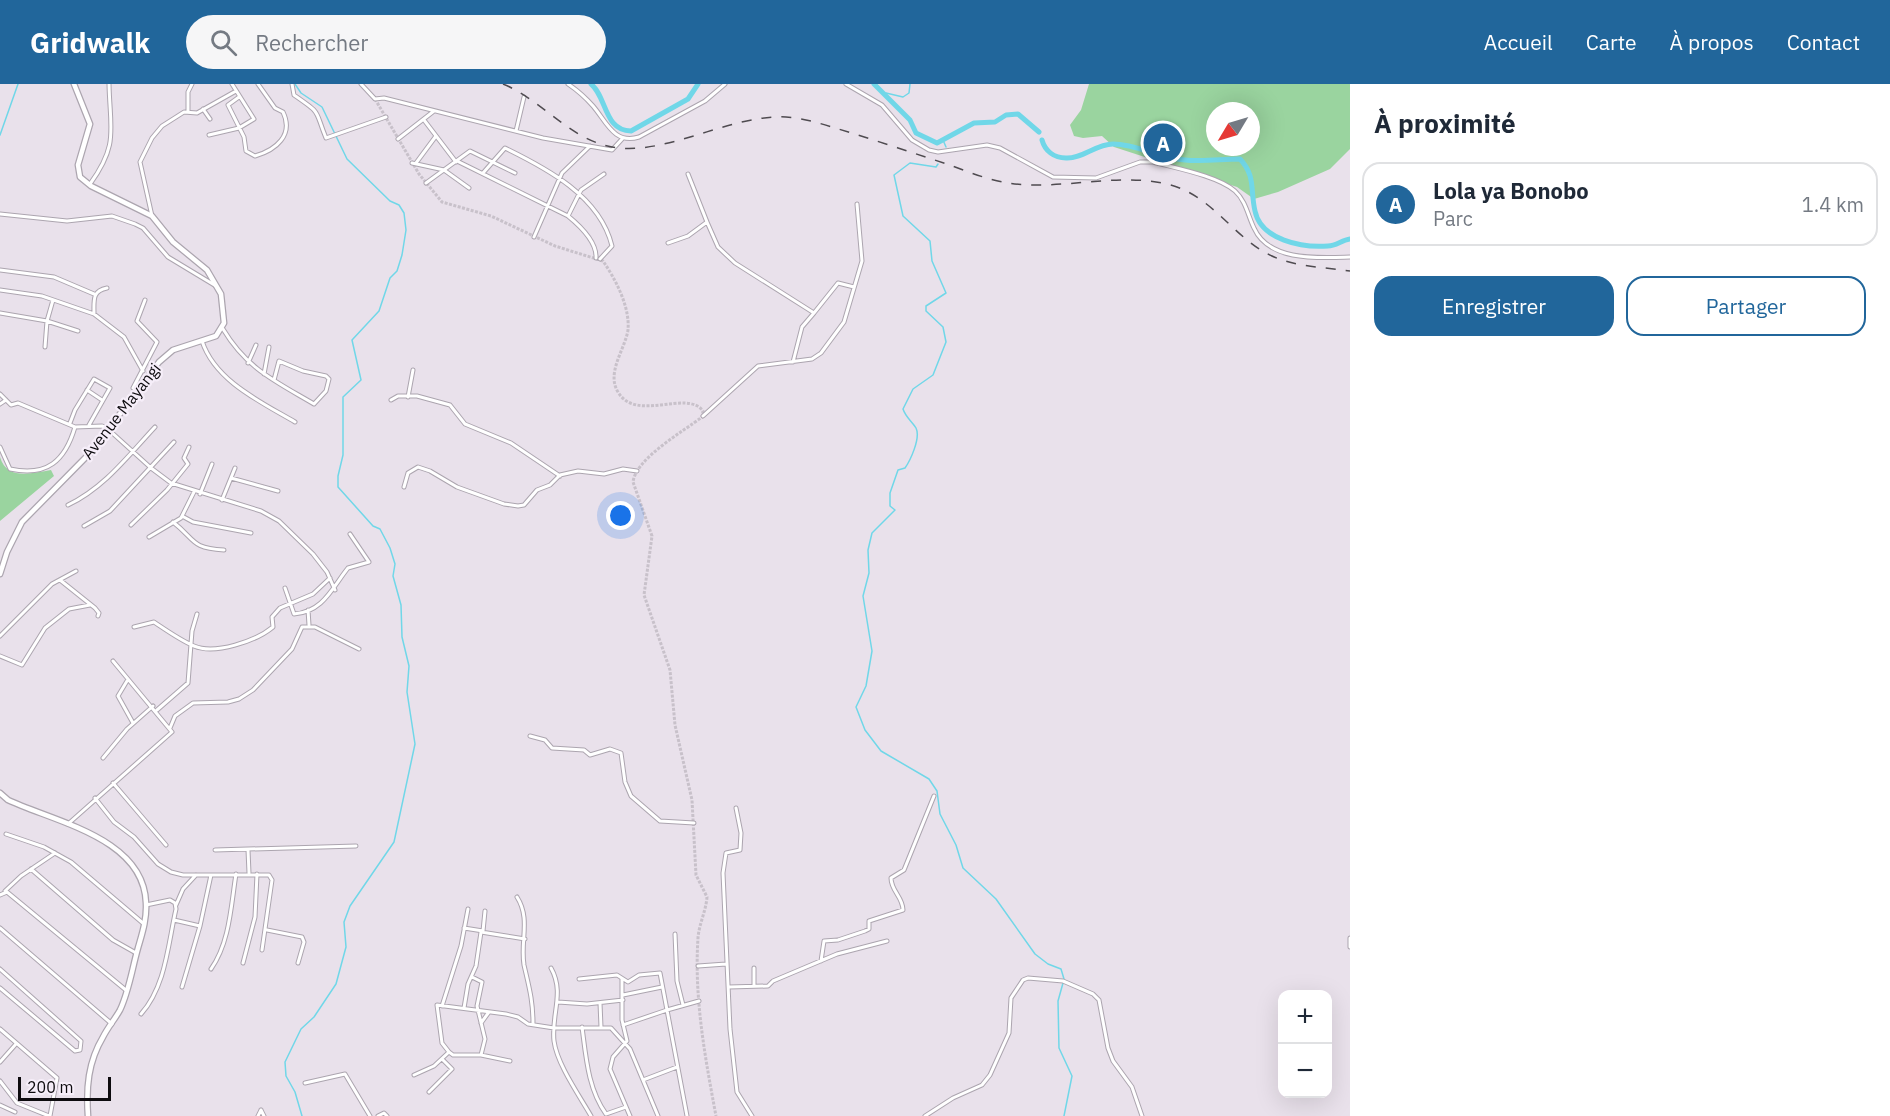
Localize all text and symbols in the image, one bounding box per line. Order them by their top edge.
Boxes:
search box [186,15,606,69]
text: Gridwalk [30,24,150,61]
icon: search [207,26,240,59]
text: Rechercher [255,28,368,57]
text: Accueil [1484,28,1553,56]
text: Carte [1586,28,1637,56]
text: À propos [1670,28,1754,56]
text: Contact [1787,28,1860,56]
north arrow [1206,102,1260,156]
text: À proximité [1374,106,1516,140]
pin: A [1144,120,1182,166]
text: Lola ya Bonobo [1433,176,1589,205]
text: A [1389,191,1402,218]
text: 1.4 km [1802,191,1864,218]
text: Parc [1433,205,1473,232]
button: Enregistrer [1374,276,1614,336]
button: Partager [1626,276,1866,336]
street label: Avenue Mayangi [77,359,165,463]
your location [606,501,635,530]
map controls [1278,990,1332,1098]
button: + [1278,990,1332,1044]
button: − [1278,1044,1332,1098]
scale bar [18,1074,111,1102]
text: 200 m [27,1077,74,1097]

